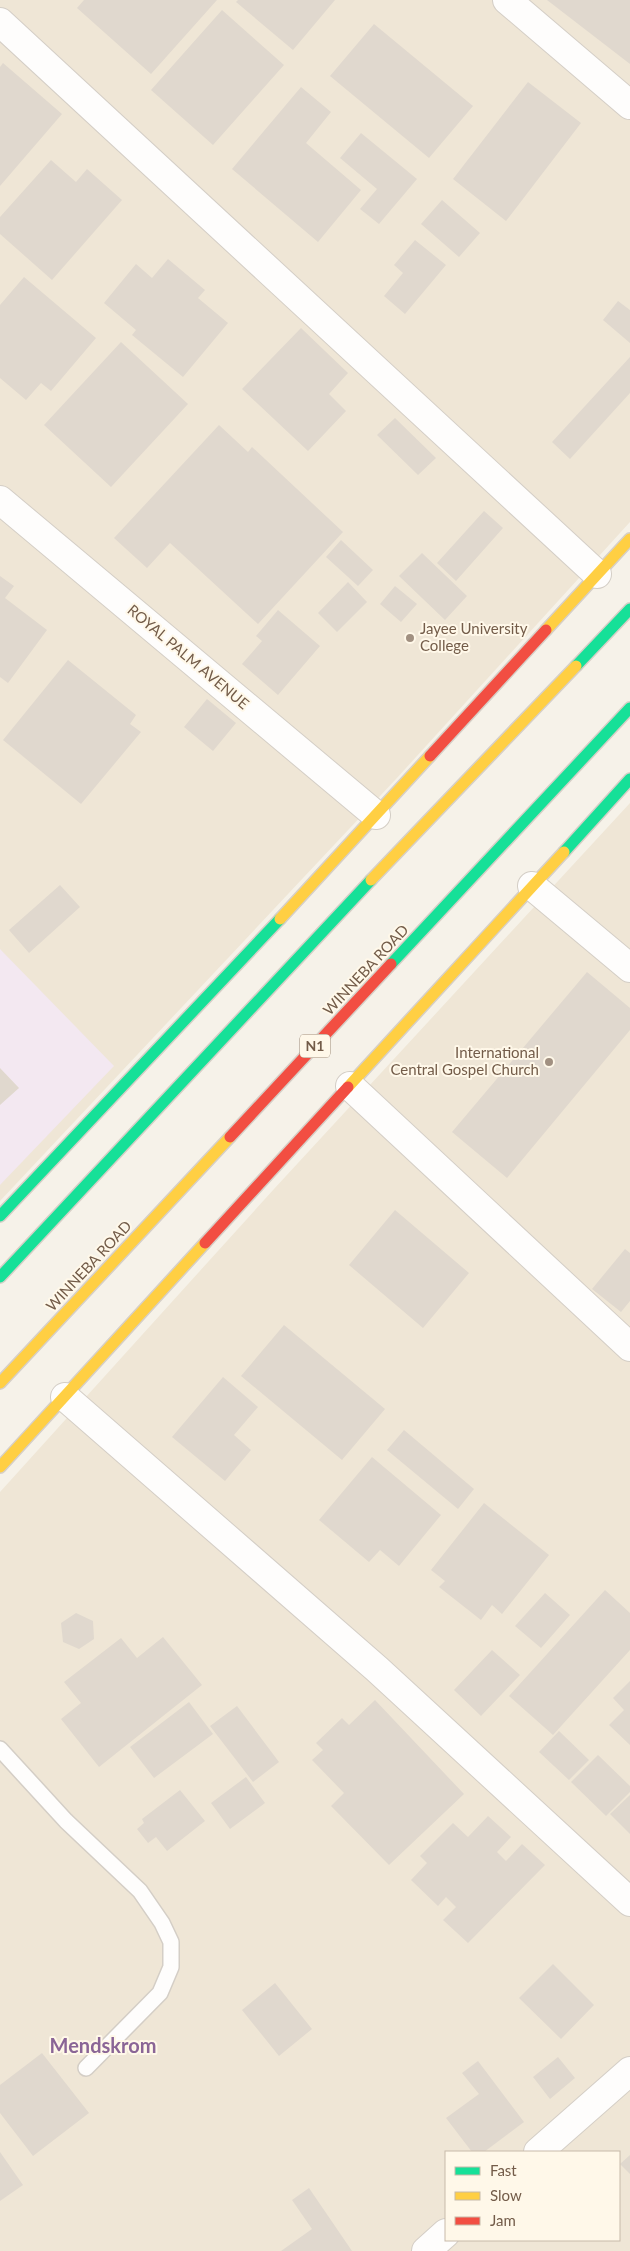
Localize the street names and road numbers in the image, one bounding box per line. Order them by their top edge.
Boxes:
street label: ROYAL PALM AVENUE [124,600,253,712]
street label: WINNEBA ROAD [319,920,412,1018]
road number: N1 [300,1034,330,1058]
street label: WINNEBA ROAD [42,1216,135,1314]

